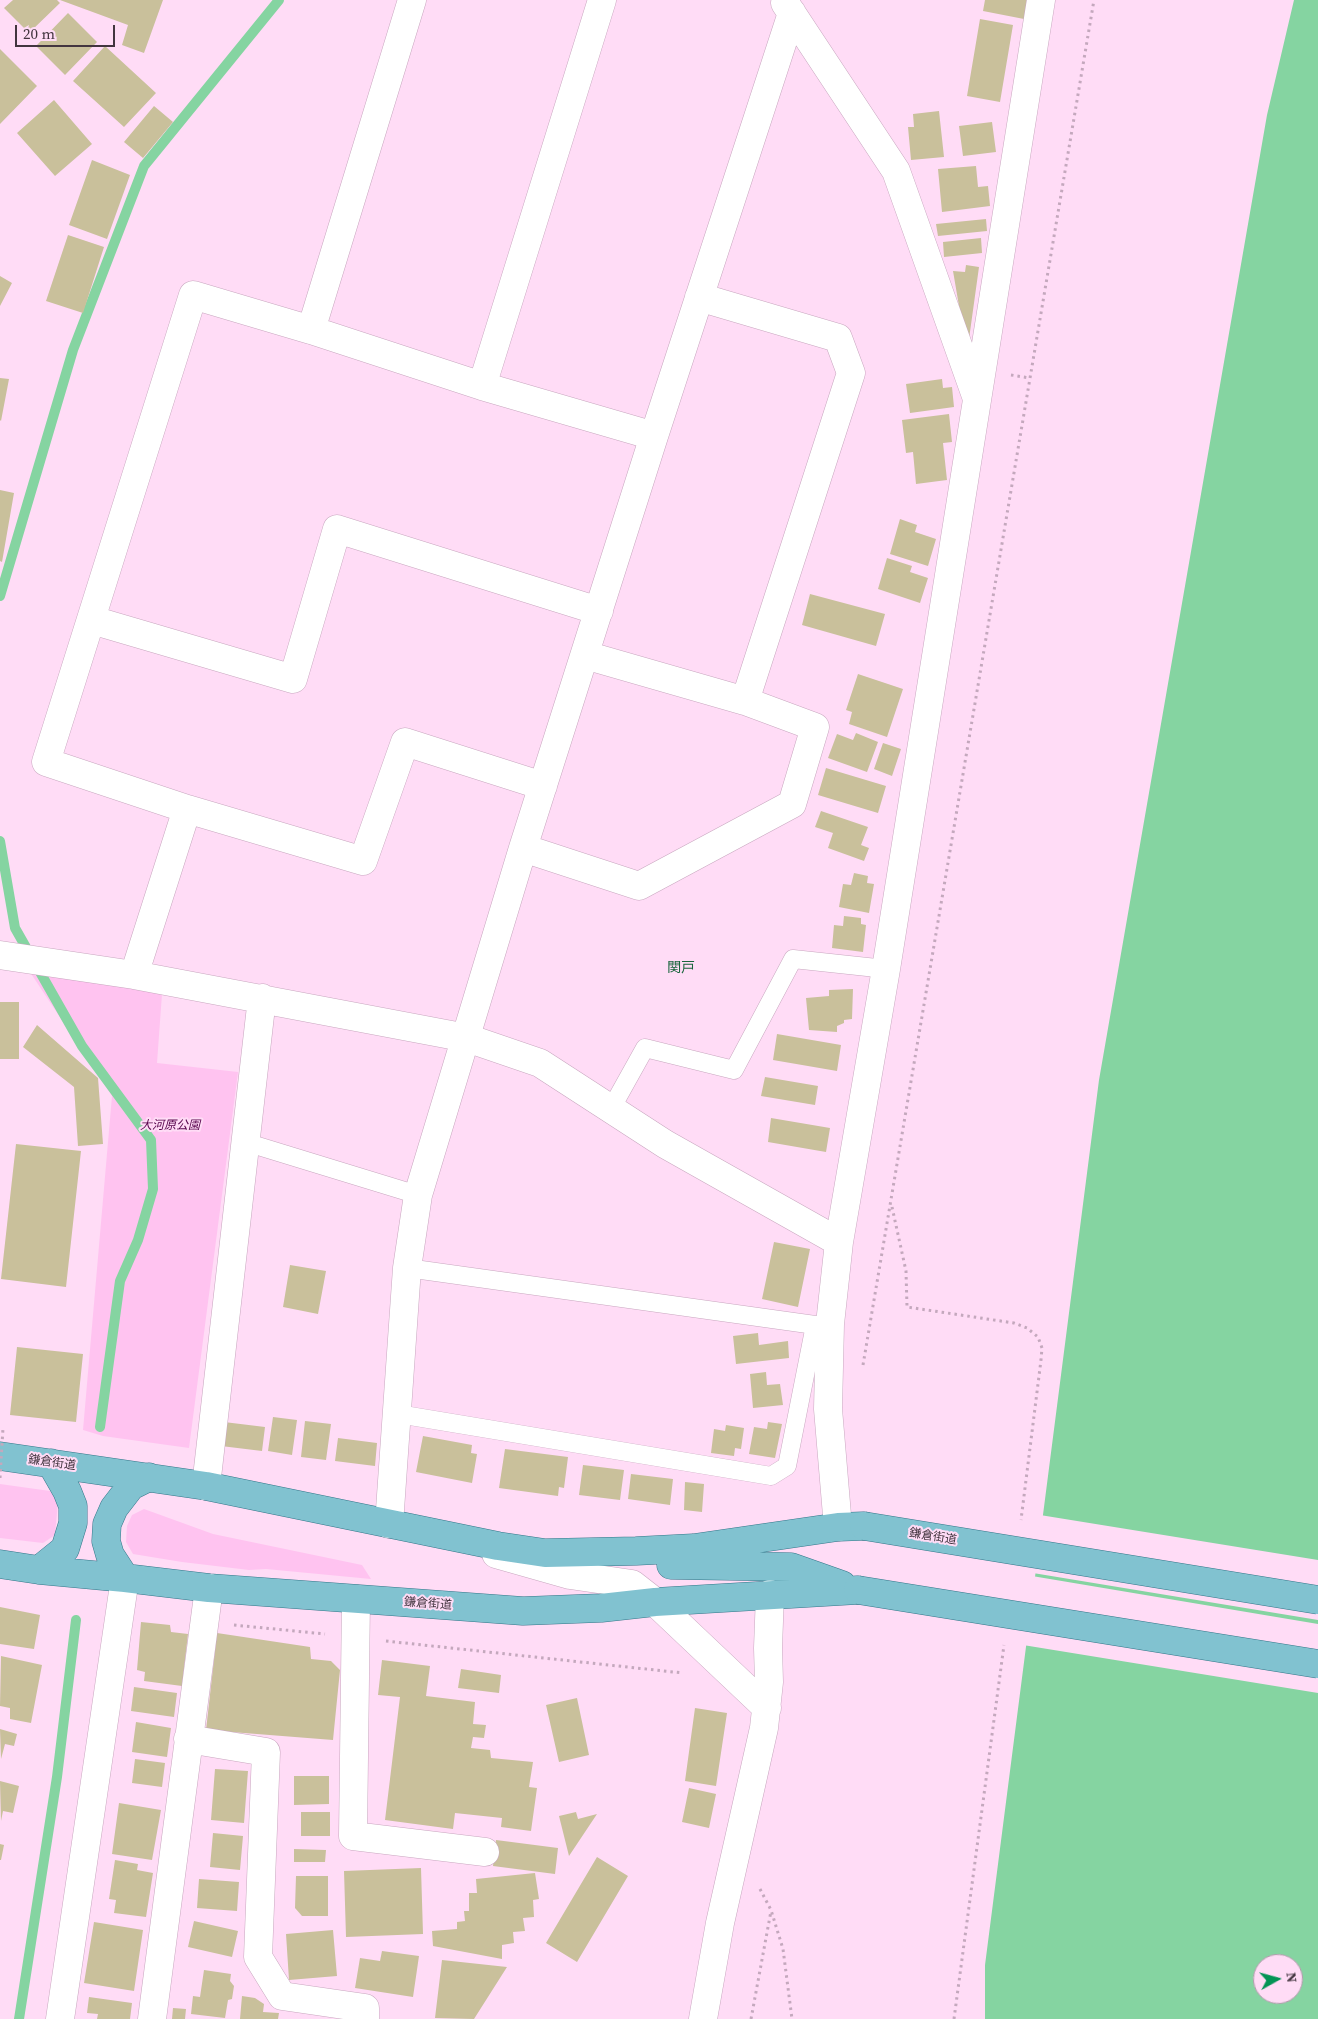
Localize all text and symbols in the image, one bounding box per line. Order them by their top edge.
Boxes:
scale bar [18,15,118,47]
text: 20 m [23,23,55,44]
district label: 関戸 [667,960,695,976]
park label: 大河原公園 [140,1119,200,1133]
street label: 鎌倉街道 [27,1453,77,1473]
street label: 鎌倉街道 [908,1526,958,1548]
street label: 鎌倉街道 [404,1595,452,1613]
north arrow [1253,1954,1303,2004]
text: N [1281,1971,1302,1984]

